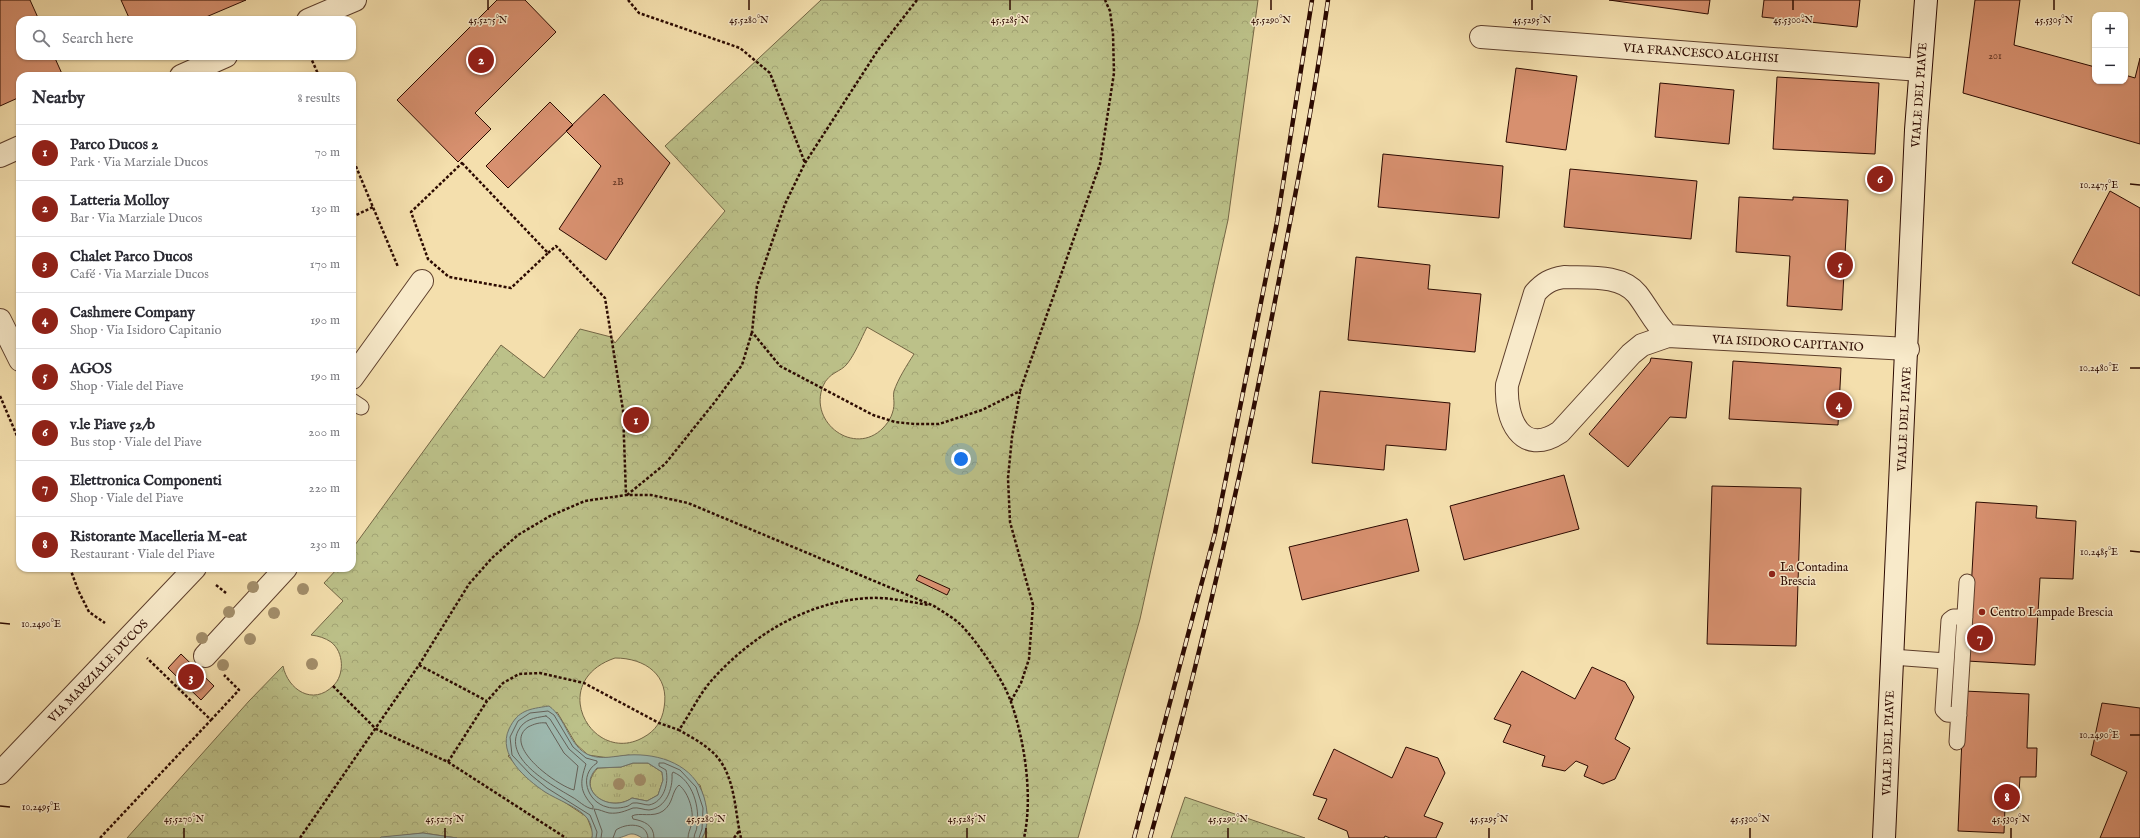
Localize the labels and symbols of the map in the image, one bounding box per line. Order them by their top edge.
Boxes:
text: 45.5275°N [469,14,508,27]
text: 45.5280°N [729,14,769,27]
text: 45.5285°N [991,14,1029,27]
text: 45.5290°N [1251,14,1291,27]
text: 45.5295°N [1513,14,1552,27]
text: 45.5300°N [1773,14,1813,27]
text: 45.5305°N [2035,14,2074,27]
street label: VIA FRANCESCO ALGHISI [1622,41,1779,66]
street label: VIALE DEL PIAVE [1908,42,1931,149]
pin: 2 [468,45,494,75]
house number: 201 [1988,50,2002,63]
pin: 6 [1867,164,1893,194]
house number: 2B [612,176,624,189]
text: 10.2475°E [2080,179,2118,192]
pin: 5 [1827,250,1853,280]
street label: VIA ISIDORO CAPITANIO [1711,332,1864,355]
text: 10.2480°E [2079,362,2119,375]
street label: VIALE DEL PIAVE [1894,366,1915,473]
pin: 4 [1826,390,1852,420]
pin: 1 [623,405,649,435]
your location [951,449,971,469]
text: 10.2485°E [2080,546,2118,559]
place label: La Contadina Brescia [1780,560,1849,589]
marker: La Contadina Brescia [1767,569,1777,579]
place label: Centro Lampade Brescia [1990,605,2114,621]
marker: Centro Lampade Brescia [1977,607,1987,617]
street label: VIA MARZIALE DUCOS [44,617,152,727]
text: 10.2490°E [21,618,61,631]
pin: 7 [1967,623,1993,653]
pin: 3 [178,662,204,692]
street label: VIALE DEL PIAVE [1879,690,1898,797]
text: 10.2490°E [2079,729,2119,742]
pin: 8 [1994,782,2020,812]
text: 10.2495°E [22,801,60,814]
text: 45.5270°N [164,813,204,826]
text: 45.5275°N [426,813,465,826]
text: 45.5280°N [686,813,726,826]
text: 45.5285°N [948,813,986,826]
text: 45.5290°N [1208,813,1248,826]
text: 45.5295°N [1470,813,1509,826]
text: 45.5300°N [1730,813,1770,826]
text: 45.5305°N [1992,813,2031,826]

